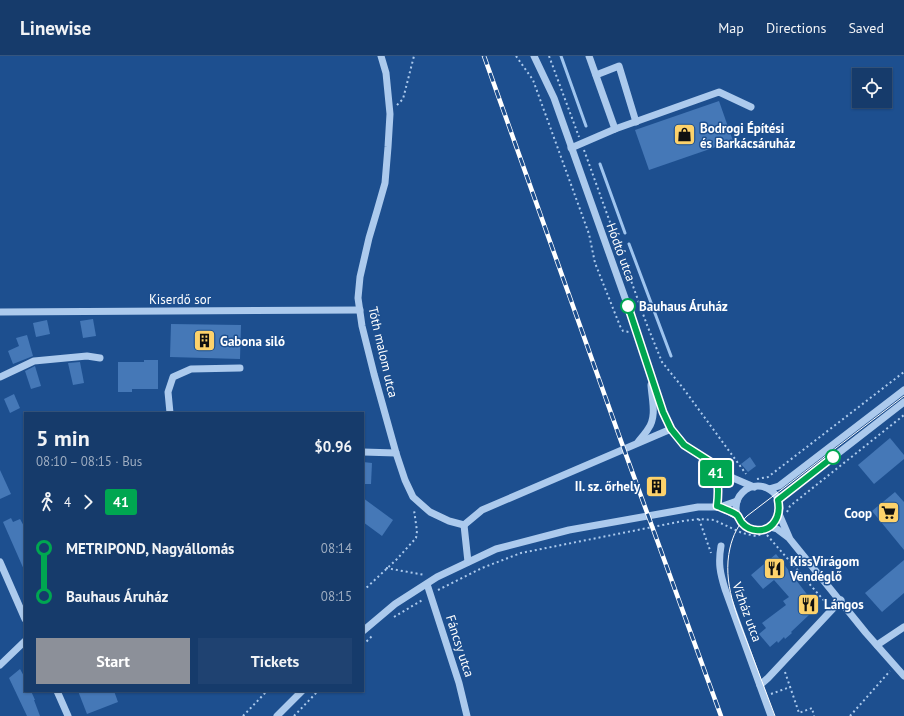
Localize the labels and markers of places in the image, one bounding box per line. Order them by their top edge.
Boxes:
place label: Bodrogi Építési és Barkácsáruház [700,120,796,152]
shop icon: Bodrogi Építési és Barkácsáruház [671,122,697,148]
marker: Bauhaus Áruház [620,298,636,314]
place label: Bauhaus Áruház [639,298,728,315]
building icon: Gabona siló [192,328,218,354]
place label: Gabona siló [220,333,285,350]
unlabelled marker [825,449,841,465]
building icon: II. sz. őrhely [643,473,669,499]
place label: II. sz. őrhely [575,478,641,495]
supermarket icon: Coop [875,500,901,526]
place label: Coop [844,505,872,522]
place label: KissVirágom Vendéglő [789,553,859,585]
restaurant icon: KissVirágom Vendéglő [762,555,788,581]
restaurant icon: Lángos [795,591,821,617]
place label: Lángos [824,596,864,613]

